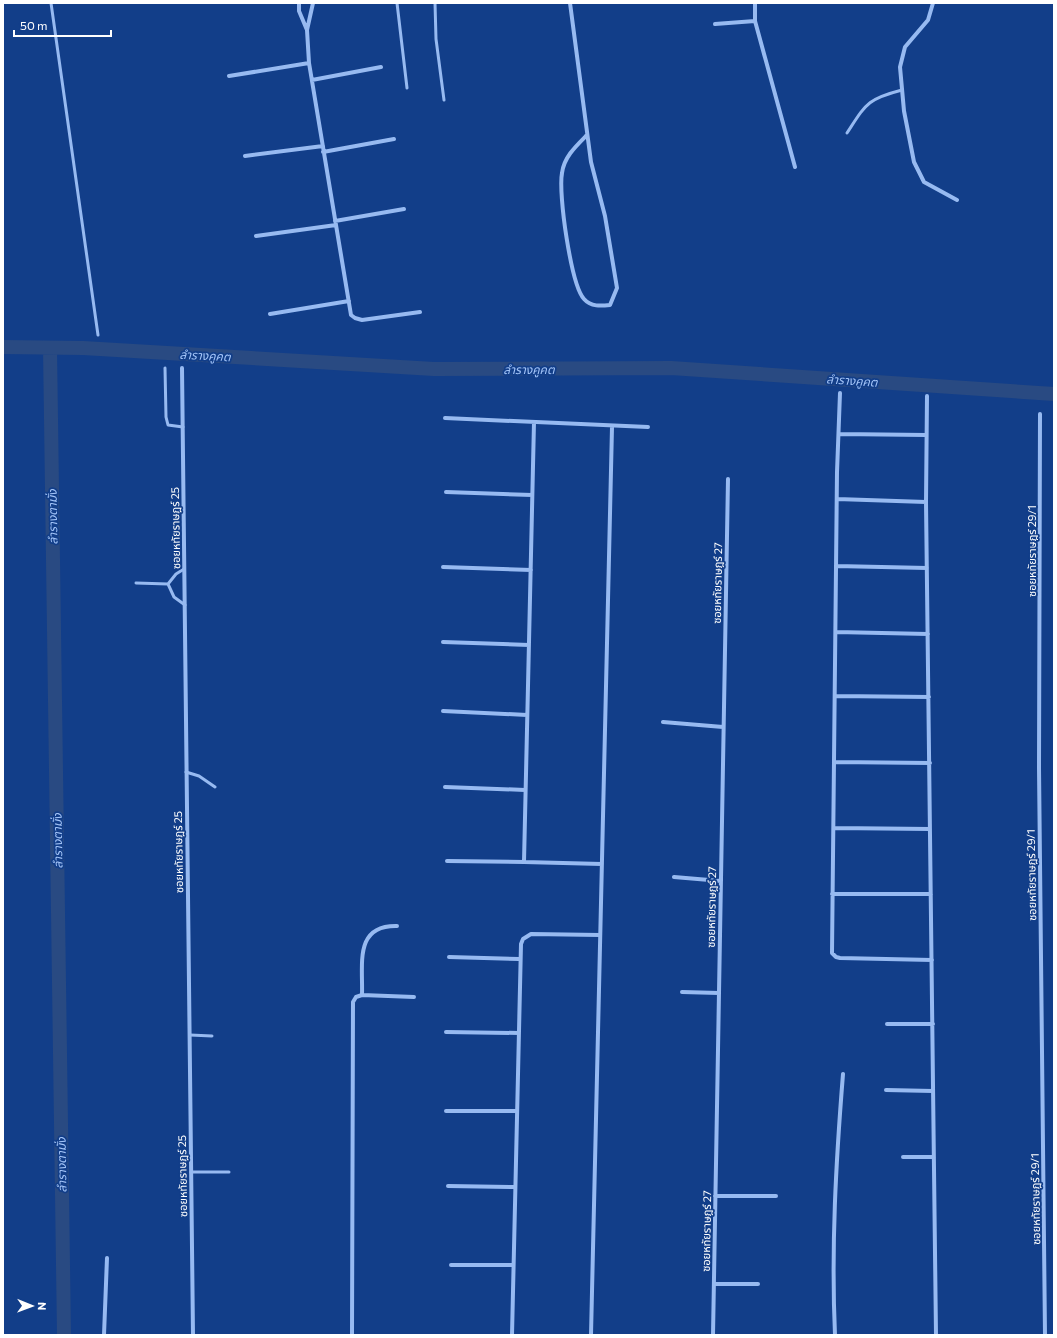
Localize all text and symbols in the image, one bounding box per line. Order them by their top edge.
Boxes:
scale bar [14,12,111,38]
text: 50 m [20,18,48,32]
water label: ลำรางคูคต [179,347,232,365]
water label: ลำรางคูคต [503,362,556,378]
water label: ลำรางคูคต [826,371,879,391]
street label: ซอยหทัยราษฎร์ 25 [168,487,182,569]
water label: ลำรางตามั่ง [44,489,59,545]
street label: ซอยหทัยราษฎร์ 29/1 [1025,505,1038,597]
street label: ซอยหทัยราษฎร์ 27 [710,542,724,624]
street label: ซอยหทัยราษฎร์ 25 [171,811,185,893]
water label: ลำรางตามั่ง [49,813,64,869]
street label: ซอยหทัยราษฎร์ 29/1 [1024,829,1038,921]
street label: ซอยหทัยราษฎร์ 27 [704,866,718,948]
street label: ซอยหทัยราษฎร์ 25 [175,1135,189,1217]
water label: ลำรางตามั่ง [53,1137,68,1193]
street label: ซอยหทัยราษฎร์ 29/1 [1028,1153,1042,1245]
street label: ซอยหทัยราษฎร์ 27 [699,1190,713,1272]
north arrow [12,1286,52,1326]
text: N [36,1302,49,1310]

